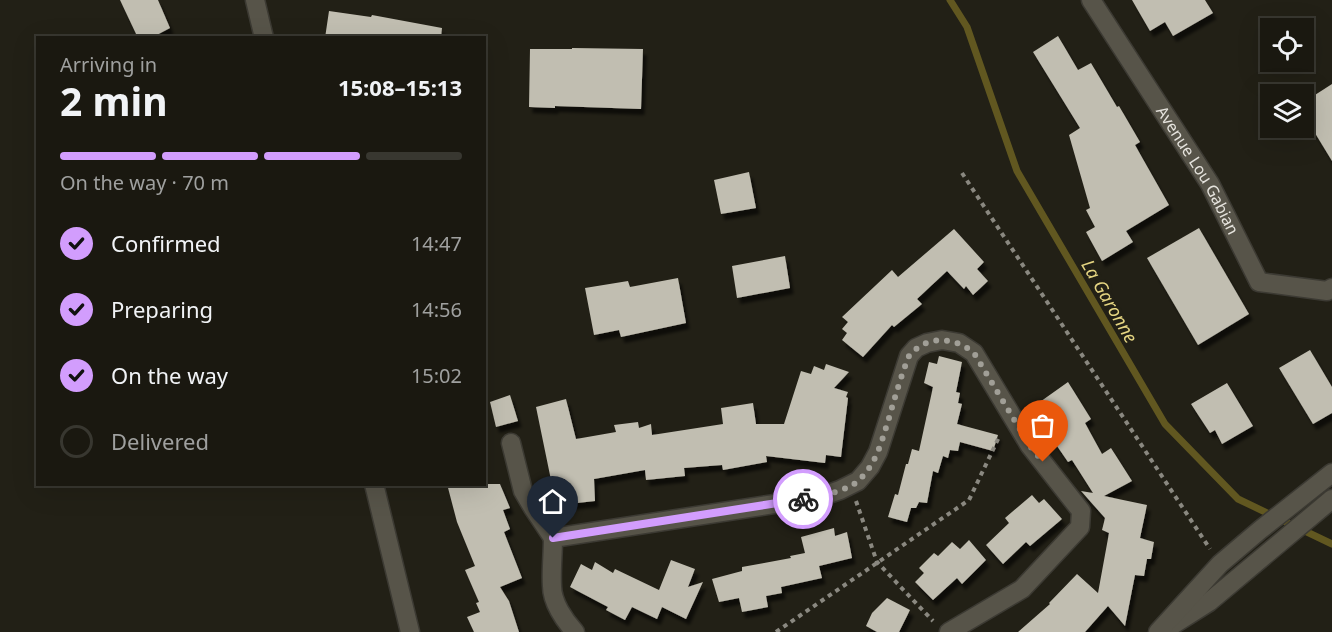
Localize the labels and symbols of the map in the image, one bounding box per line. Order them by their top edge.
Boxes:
street label: Avenue Lou Gabian [1151,101,1244,238]
water label: La Garonne [1076,255,1144,347]
pin [1017,400,1068,462]
courier [773,469,833,529]
pin [527,476,578,538]

